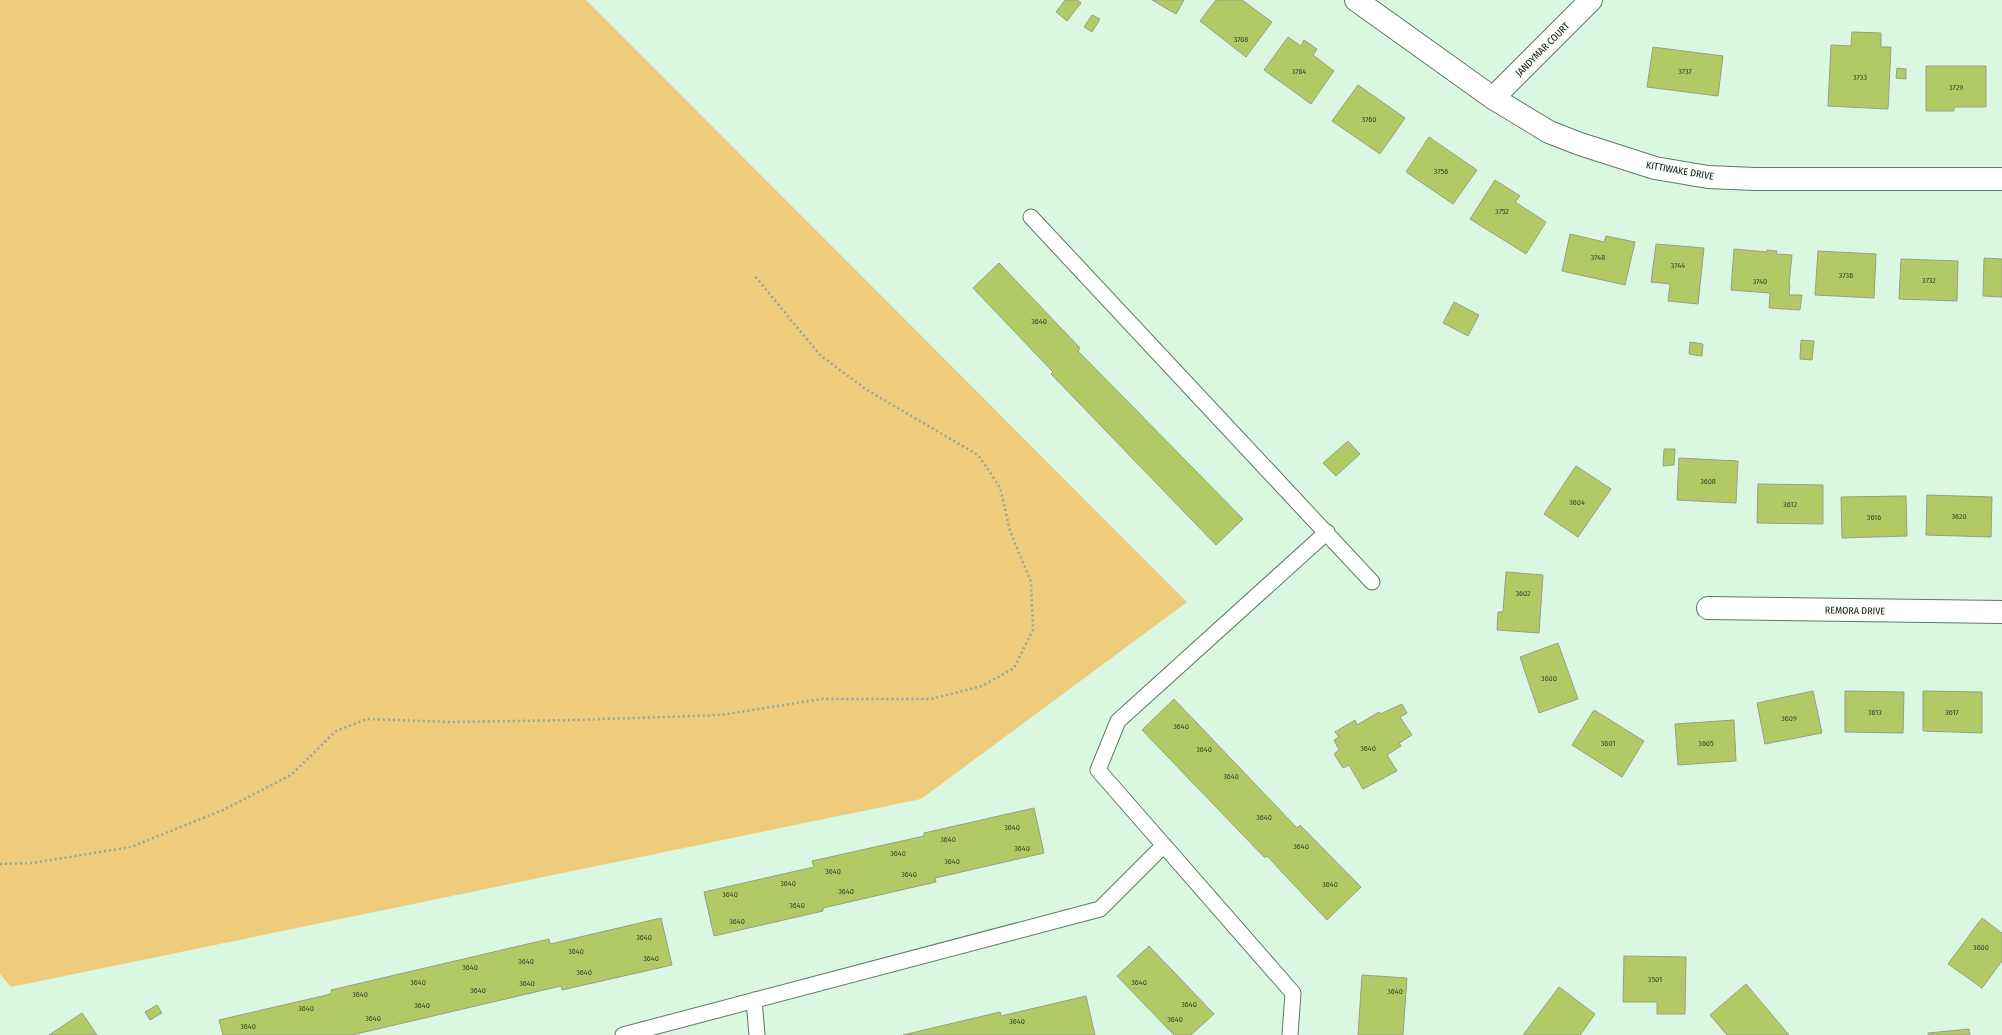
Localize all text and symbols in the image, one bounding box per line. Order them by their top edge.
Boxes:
street label: JANDYMAR COURT [1513,20,1572,79]
house number: 3768 [1234,35,1248,44]
house number: 3764 [1292,67,1306,76]
house number: 3737 [1678,67,1693,76]
house number: 3733 [1853,73,1867,82]
house number: 3729 [1949,83,1963,92]
house number: 3760 [1362,115,1376,124]
street label: KITTIWAKE DRIVE [1645,159,1715,183]
house number: 3756 [1434,167,1448,176]
house number: 3752 [1495,207,1509,216]
house number: 3748 [1591,253,1605,262]
house number: 3744 [1671,261,1685,270]
house number: 3736 [1839,271,1853,280]
house number: 3732 [1922,276,1936,285]
house number: 3740 [1753,277,1767,286]
house number: 3640 [1031,317,1047,326]
house number: 3608 [1700,477,1716,486]
house number: 3604 [1569,498,1585,507]
house number: 3612 [1783,500,1797,509]
house number: 3620 [1951,512,1967,521]
house number: 3616 [1867,513,1881,522]
house number: 3602 [1515,589,1531,598]
street label: REMORA DRIVE [1825,604,1885,618]
house number: 3600 [1541,674,1557,683]
house number: 3613 [1868,708,1882,717]
house number: 3617 [1945,708,1960,717]
house number: 3609 [1781,714,1797,723]
house number: 3640 [1173,722,1189,731]
house number: 3601 [1601,739,1615,748]
house number: 3605 [1698,739,1714,748]
house number: 3640 [1360,744,1376,753]
house number: 3640 [1196,745,1212,754]
house number: 3640 [1223,772,1239,781]
house number: 3640 [1256,813,1272,822]
house number: 3640 [1004,823,1020,832]
house number: 3640 [940,835,956,844]
house number: 3640 [1293,842,1309,851]
house number: 3640 [1014,844,1030,853]
house number: 3640 [890,849,906,858]
house number: 3640 [944,857,960,866]
house number: 3640 [825,867,841,876]
house number: 3640 [901,870,917,879]
house number: 3640 [780,879,796,888]
house number: 3640 [1322,880,1338,889]
house number: 3640 [838,887,854,896]
house number: 3640 [722,890,738,899]
house number: 3640 [789,901,805,910]
house number: 3640 [729,917,745,926]
house number: 3640 [636,933,652,942]
house number: 3600 [1973,943,1989,952]
house number: 3640 [568,947,584,956]
house number: 3640 [643,954,659,963]
house number: 3640 [518,957,534,966]
house number: 3640 [462,963,478,972]
house number: 3640 [576,968,592,977]
house number: 3501 [1648,975,1662,984]
house number: 3640 [410,978,426,987]
house number: 3640 [1131,978,1147,987]
house number: 3640 [519,979,535,988]
house number: 3640 [470,986,486,995]
house number: 3640 [1387,987,1403,996]
house number: 3640 [352,990,368,999]
house number: 3640 [1181,1000,1197,1009]
house number: 3640 [414,1001,430,1010]
house number: 3640 [298,1004,314,1013]
house number: 3640 [365,1014,381,1023]
house number: 3640 [1167,1015,1183,1024]
house number: 3640 [1009,1017,1025,1026]
house number: 3640 [240,1022,256,1031]

